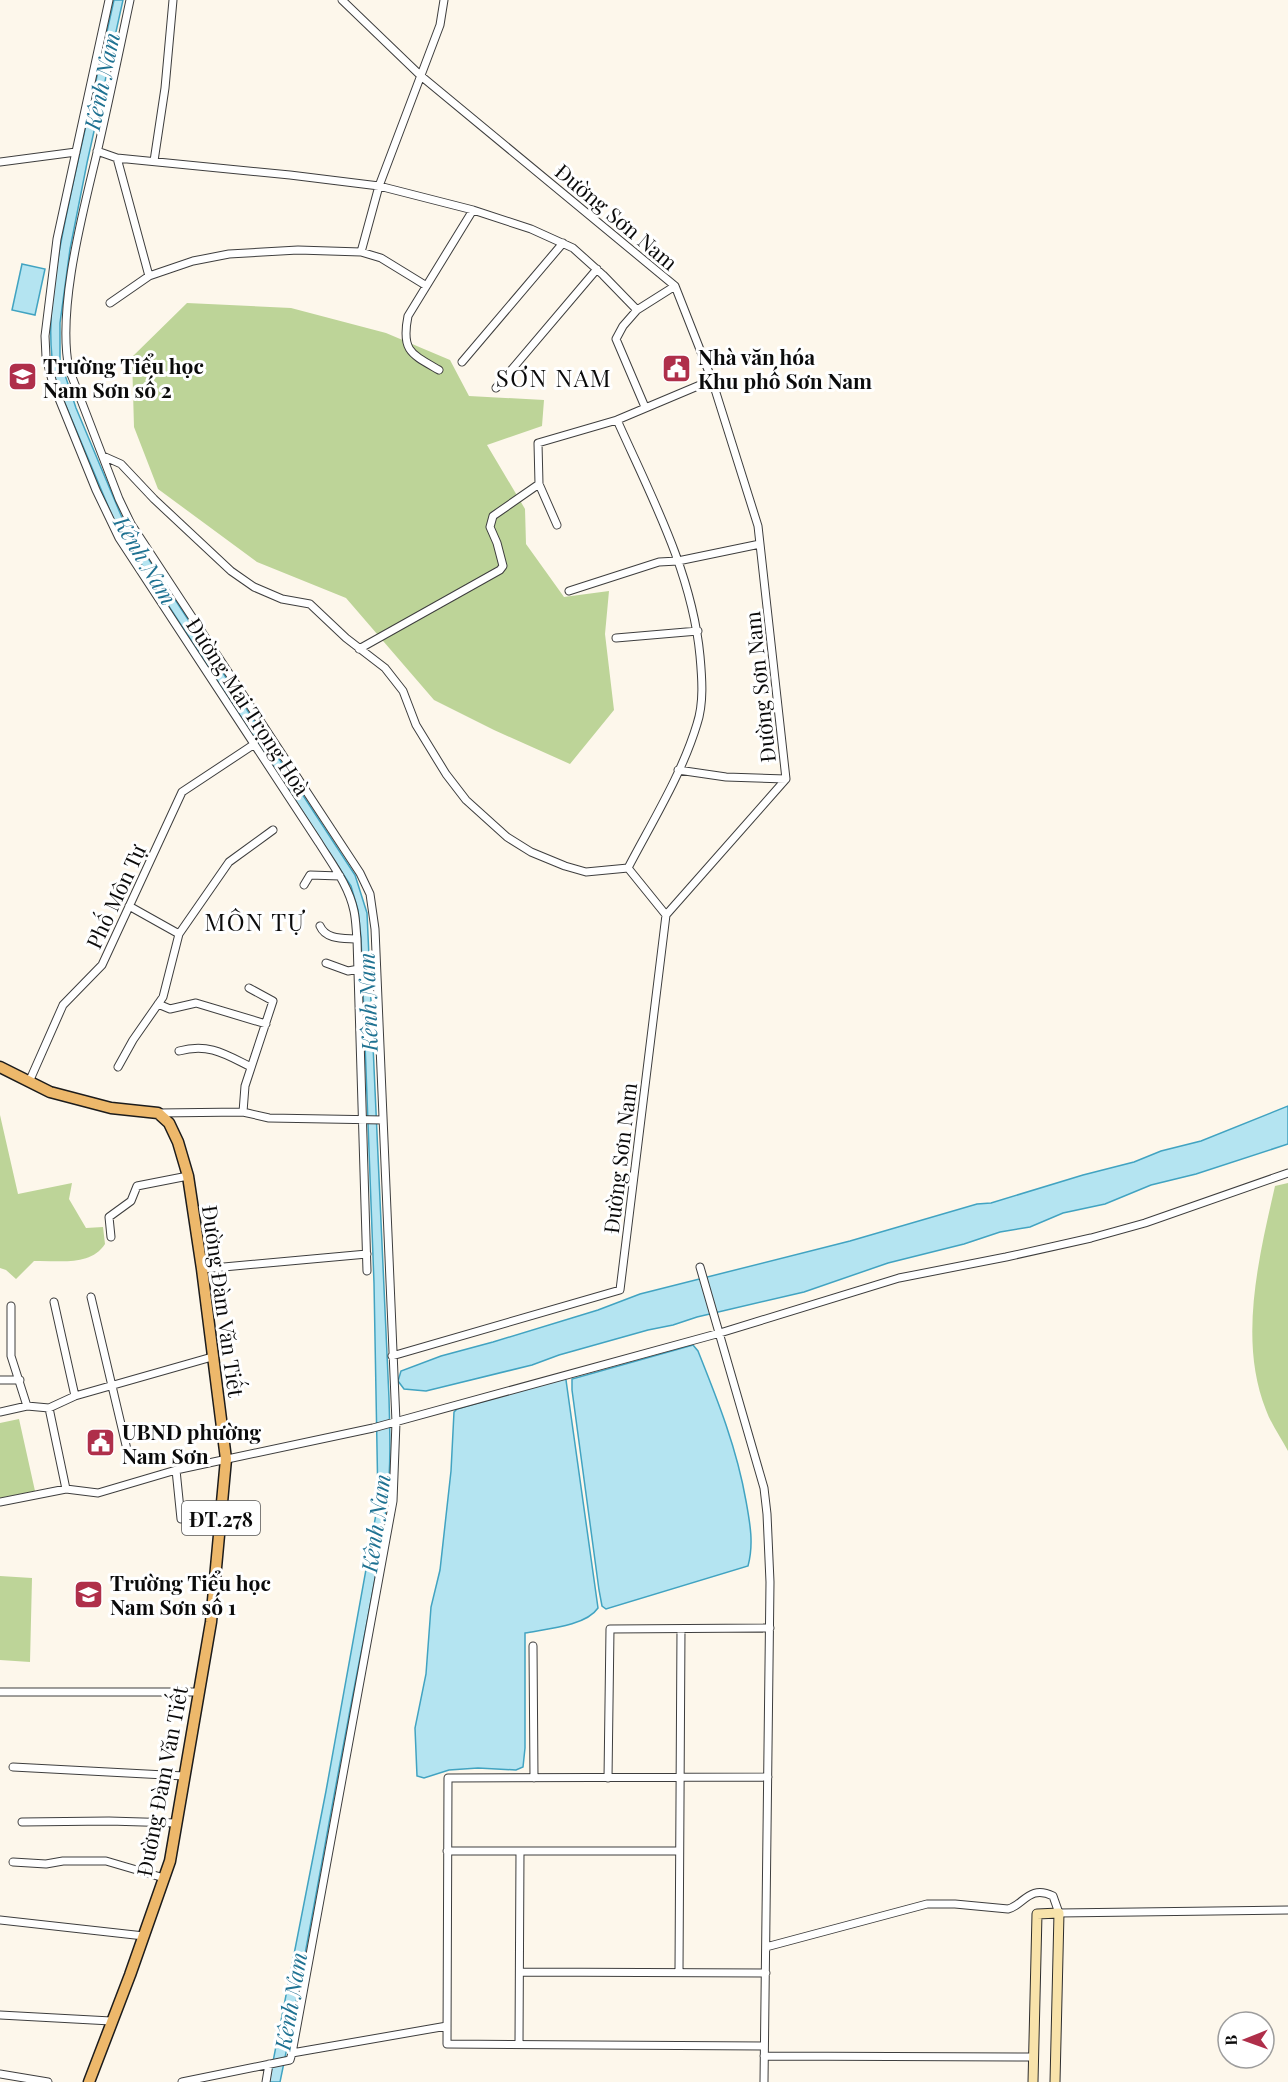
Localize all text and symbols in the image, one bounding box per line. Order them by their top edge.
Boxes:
water label: Kênh Nam [76,30,126,133]
street label: Đường Sơn Nam [550,157,684,276]
place label: Nhà văn hóa Khu phố Sơn Nam [698,342,872,394]
place label: Trường Tiểu học Nam Sơn số 2 [43,351,204,403]
public building icon: Nhà văn hóa Khu phố Sơn Nam [661,352,693,384]
school or university icon: Trường Tiểu học Nam Sơn số 2 [6,361,38,393]
district label: SƠN NAM [496,361,612,393]
water label: Kênh Nam [107,509,184,610]
street label: Đường Sơn Nam [737,610,781,764]
street label: Đường Mai Trọng Hoà [181,612,317,801]
street label: Phố Môn Tự [79,839,152,953]
district label: MÔN TỰ [205,905,306,937]
water label: Kênh Nam [350,952,384,1053]
street label: Đường Sơn Nam [596,1081,642,1235]
street label: Đường Đàm Văn Tiết [197,1203,251,1399]
place label: UBND phường Nam Sơn [122,1417,262,1469]
public building icon: UBND phường Nam Sơn [85,1427,117,1459]
water label: Kênh Nam [353,1472,397,1575]
road number: ĐT.278 [182,1501,260,1535]
place label: Trường Tiểu học Nam Sơn số 1 [110,1568,271,1620]
school or university icon: Trường Tiểu học Nam Sơn số 1 [73,1578,105,1610]
street label: Đường Đàm Văn Tiết [129,1683,193,1878]
water label: Kênh Nam [266,1950,313,2053]
north arrow [1216,2010,1276,2070]
text: B [1220,2034,1241,2046]

